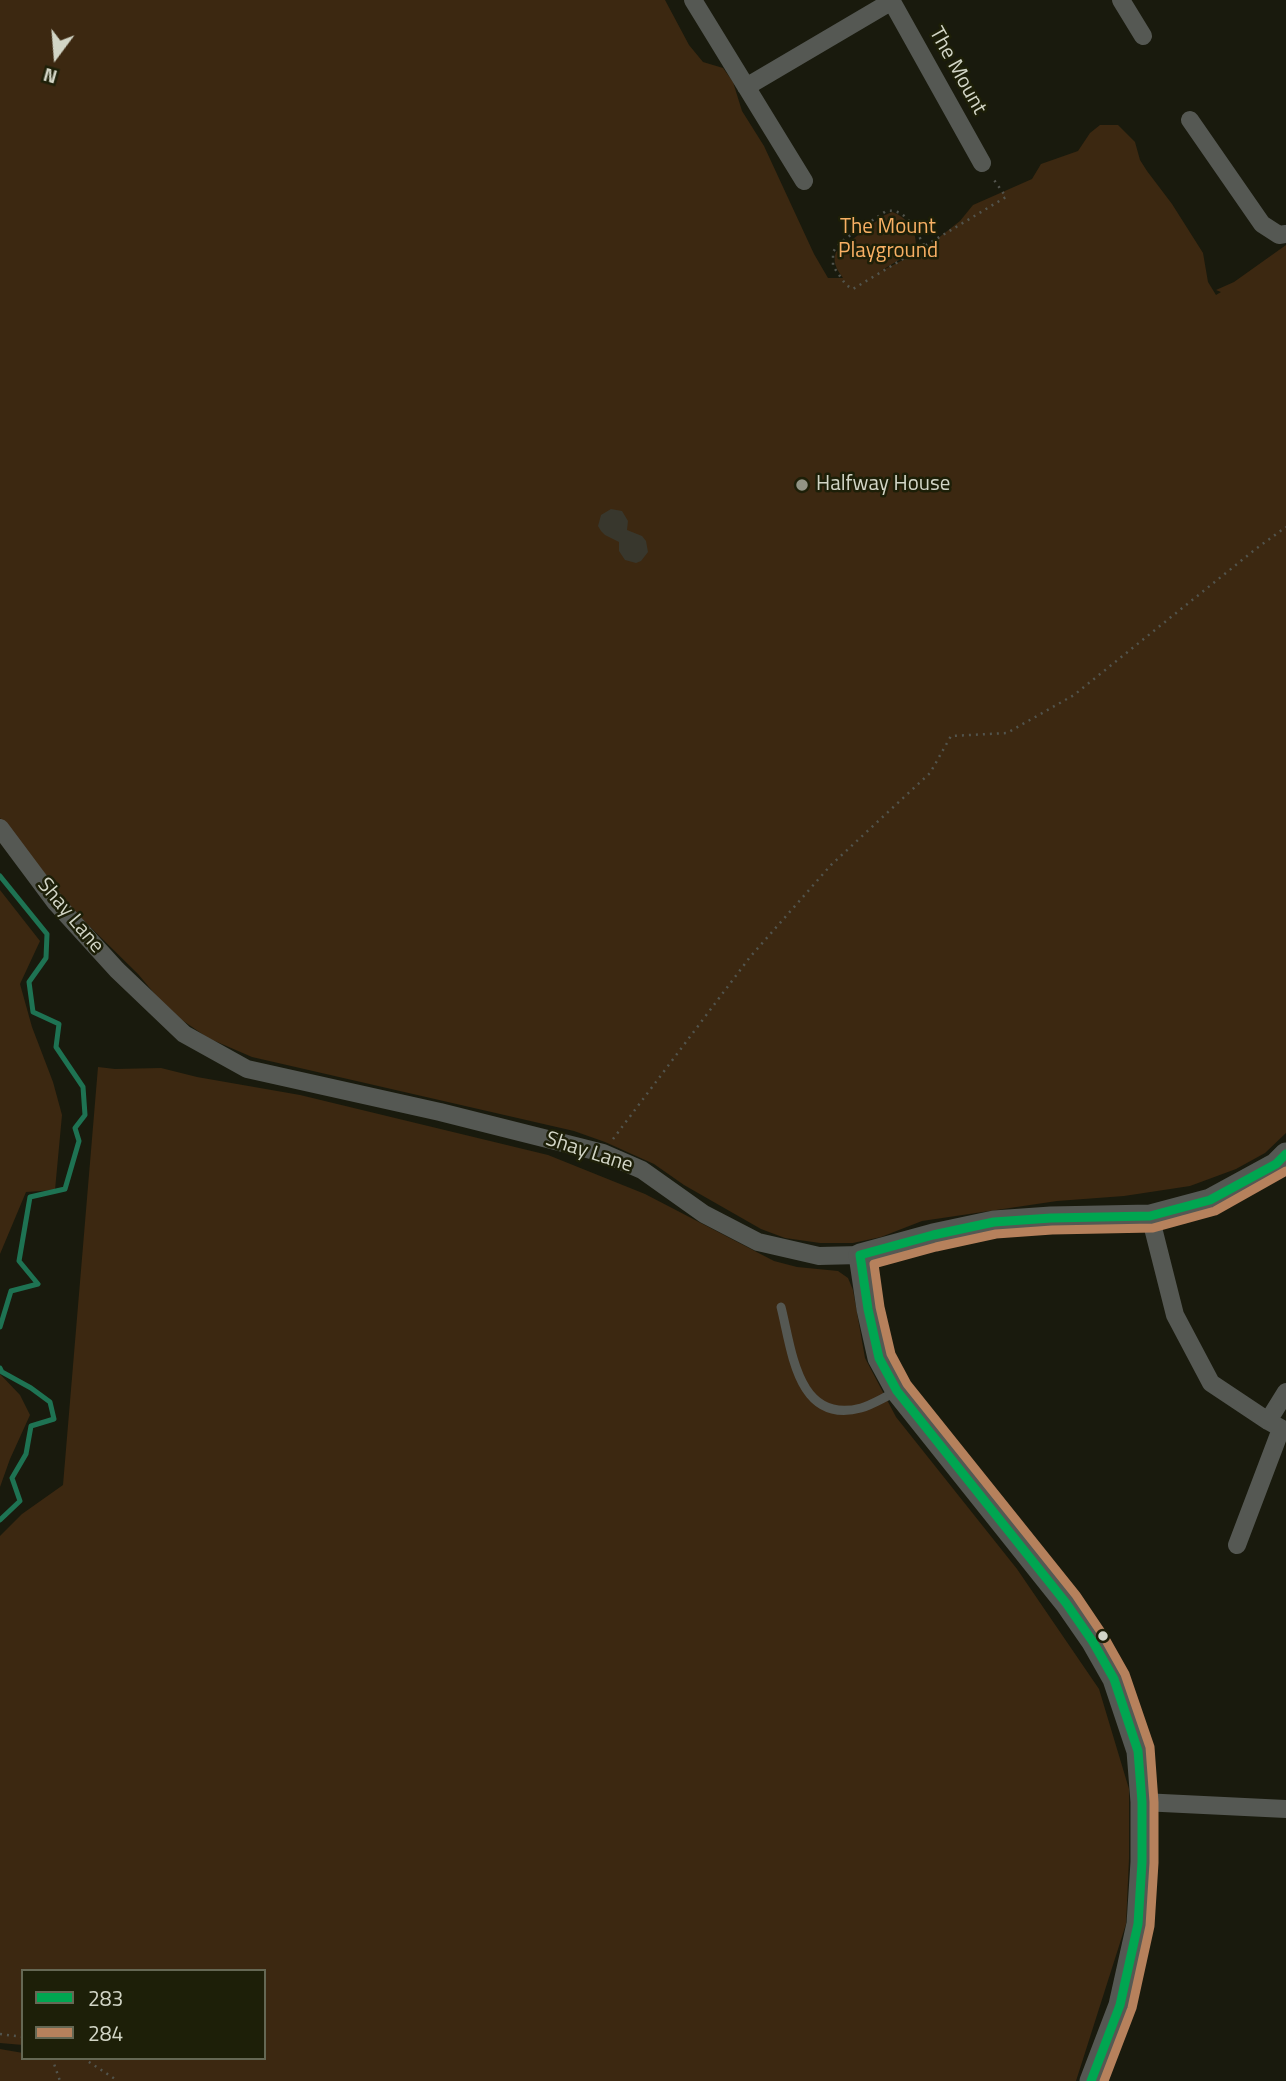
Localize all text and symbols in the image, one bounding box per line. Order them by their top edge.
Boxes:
north arrow [21,21,91,91]
street label: The Mount [923,23,991,119]
text: N [40,61,60,92]
park label: The Mount Playground [838,215,938,265]
place label: Halfway House [816,472,950,498]
marker: Halfway House [794,477,810,493]
street label: Shay Lane [31,873,109,959]
street label: Shay Lane [542,1127,636,1179]
unlabelled marker [1096,1629,1110,1643]
legend [21,1969,266,2060]
text: 283 [88,1982,123,2014]
text: 284 [88,2017,123,2049]

